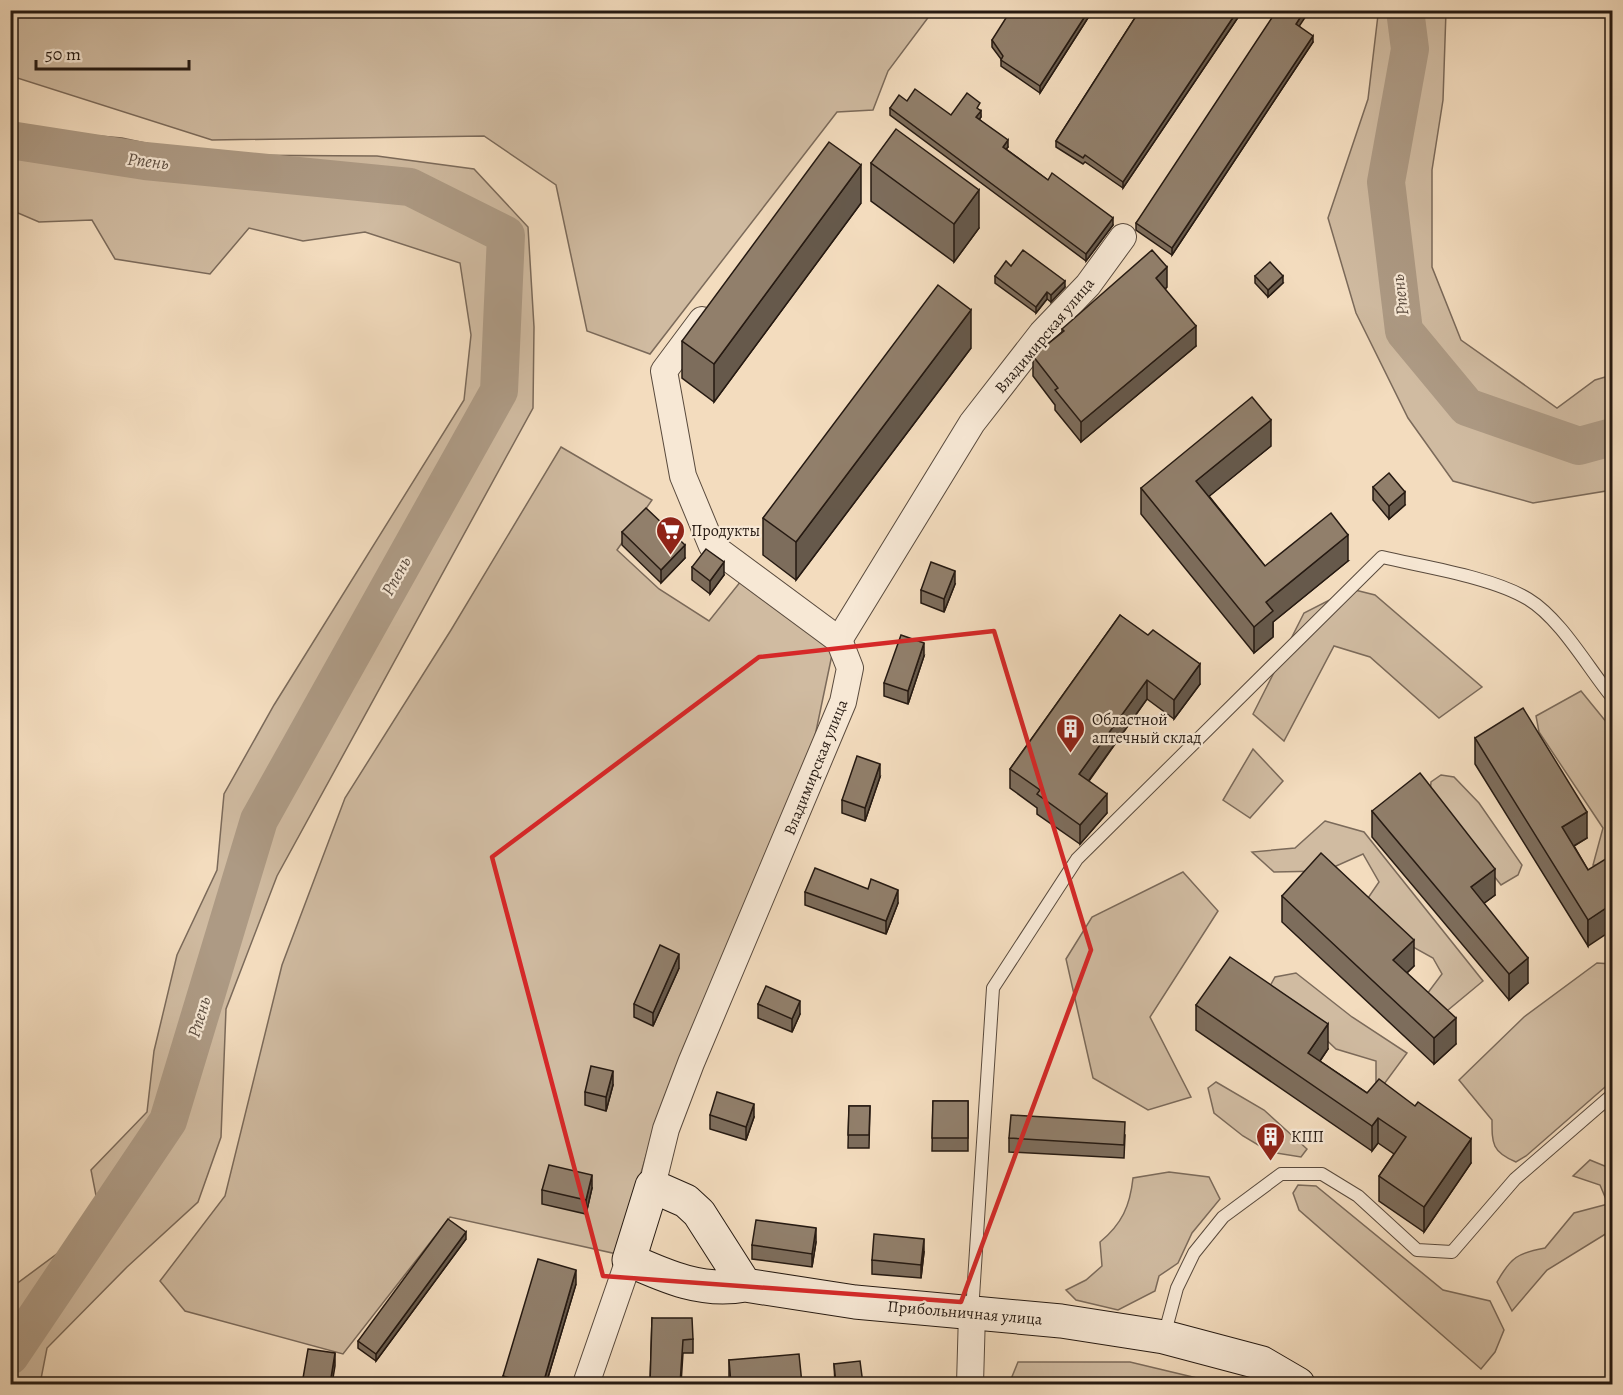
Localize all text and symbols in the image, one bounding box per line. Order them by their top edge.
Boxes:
scale bar [36,33,189,71]
text: 50 m [45,42,81,66]
water label: Рпень [126,147,171,175]
water label: Рпень [1386,272,1414,317]
street label: Владимирская улица [990,273,1100,398]
supermarket icon: Продукты [654,514,686,556]
place label: Продукты [691,520,760,542]
water label: Рпень [375,552,417,600]
street label: Владимирская улица [779,696,853,839]
place label: Областной аптечный склад [1092,709,1202,749]
building icon: Областной аптечный склад [1055,712,1087,754]
water label: Рпень [181,993,217,1040]
building icon: КПП [1254,1120,1286,1162]
place label: КПП [1291,1126,1324,1148]
street label: Прибольничная улица [887,1295,1044,1331]

